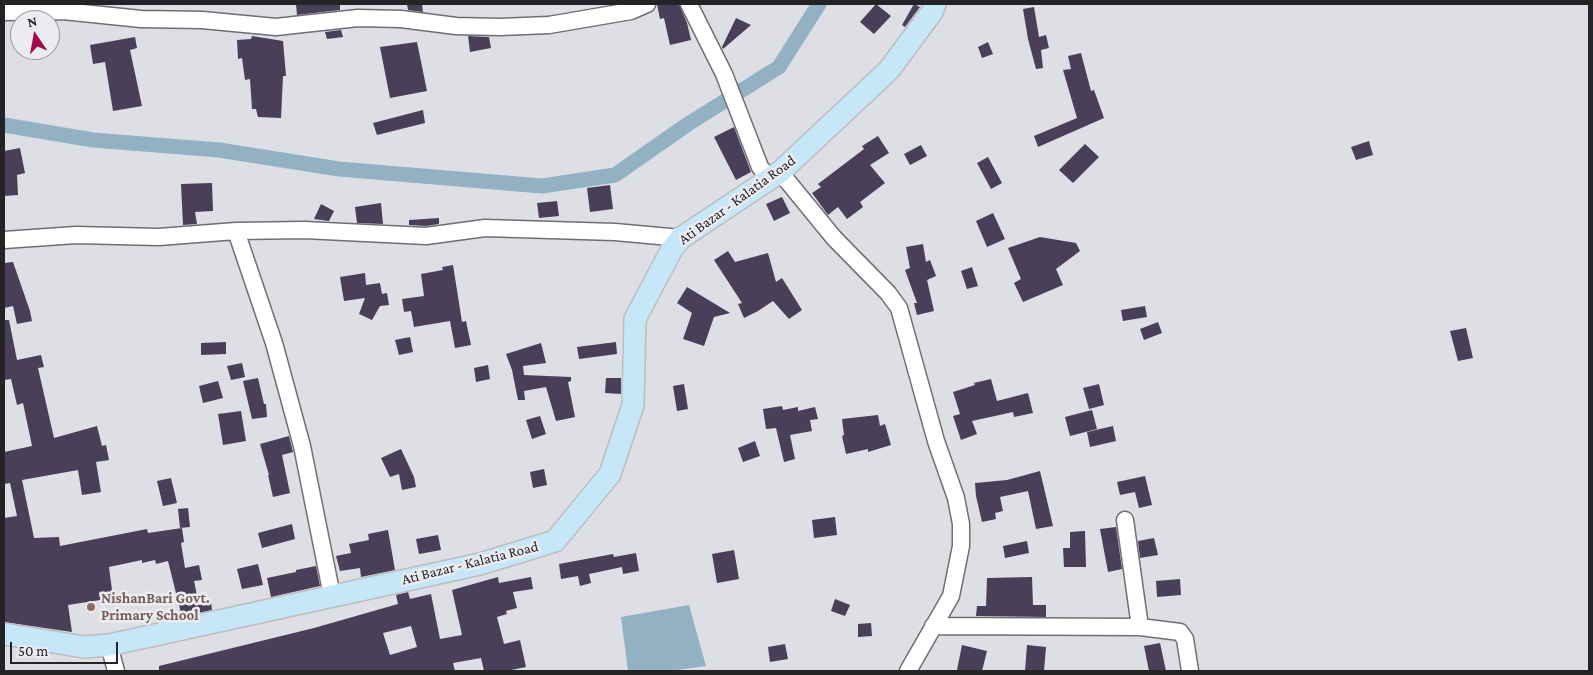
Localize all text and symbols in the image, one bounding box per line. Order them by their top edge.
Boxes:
north arrow [10,10,60,60]
text: N [26,12,38,30]
street label: Ati Bazar - Kalatia Road [675,151,799,249]
street label: Ati Bazar - Kalatia Road [400,537,540,589]
place label: NishanBari Govt. Primary School [101,589,210,624]
marker: NishanBari Govt. Primary School [85,601,97,613]
scale bar [12,632,120,664]
text: 50 m [18,643,48,659]

